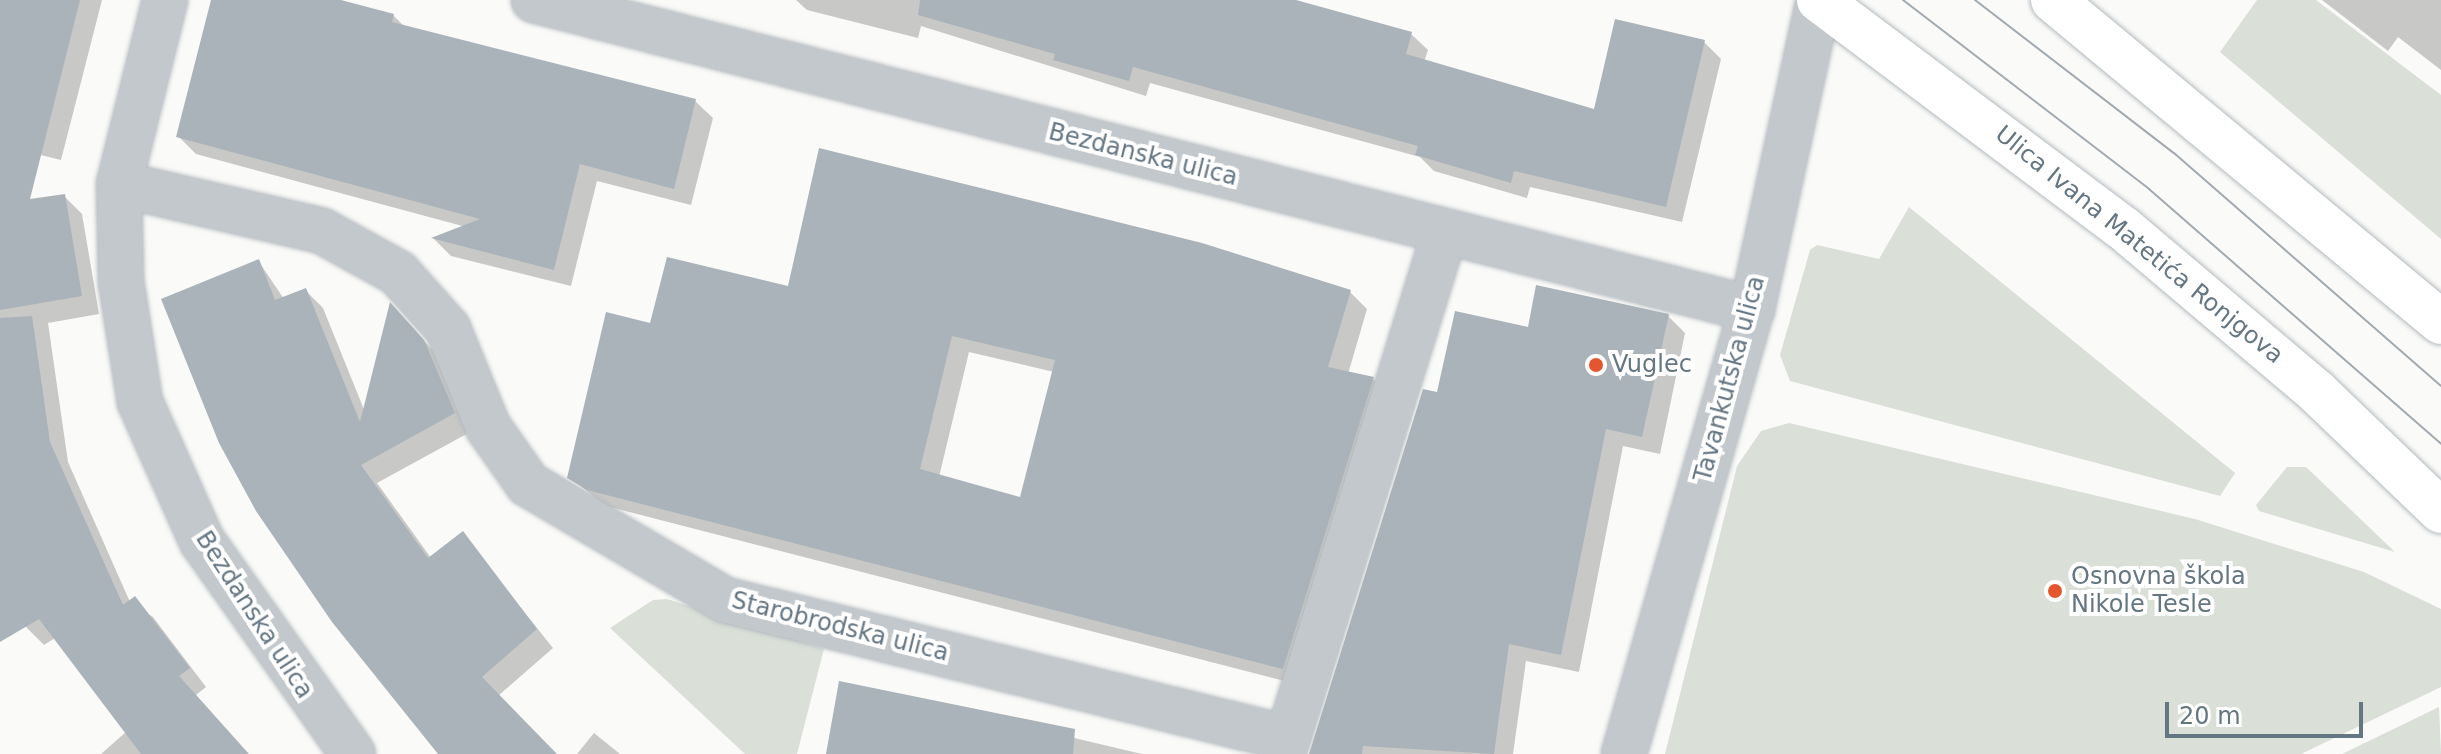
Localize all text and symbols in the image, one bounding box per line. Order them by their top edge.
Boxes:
street label: Bezdanska ulica [1046,118,1240,192]
street label: Ulica Ivana Matetića Ronjgova [1989,120,2289,370]
street label: Tavankutska ulica [1689,273,1771,485]
place label: Vuglec [1612,351,1692,379]
marker: Vuglec [1587,356,1605,374]
street label: Bezdanska ulica [189,526,319,704]
place label: Osnovna škola Nikole Tesle [2071,563,2246,619]
marker: Osnovna škola Nikole Tesle [2046,582,2064,600]
street label: Starobrodska ulica [729,586,951,668]
scale bar [2169,686,2367,736]
text: 20 m [2179,702,2241,730]

